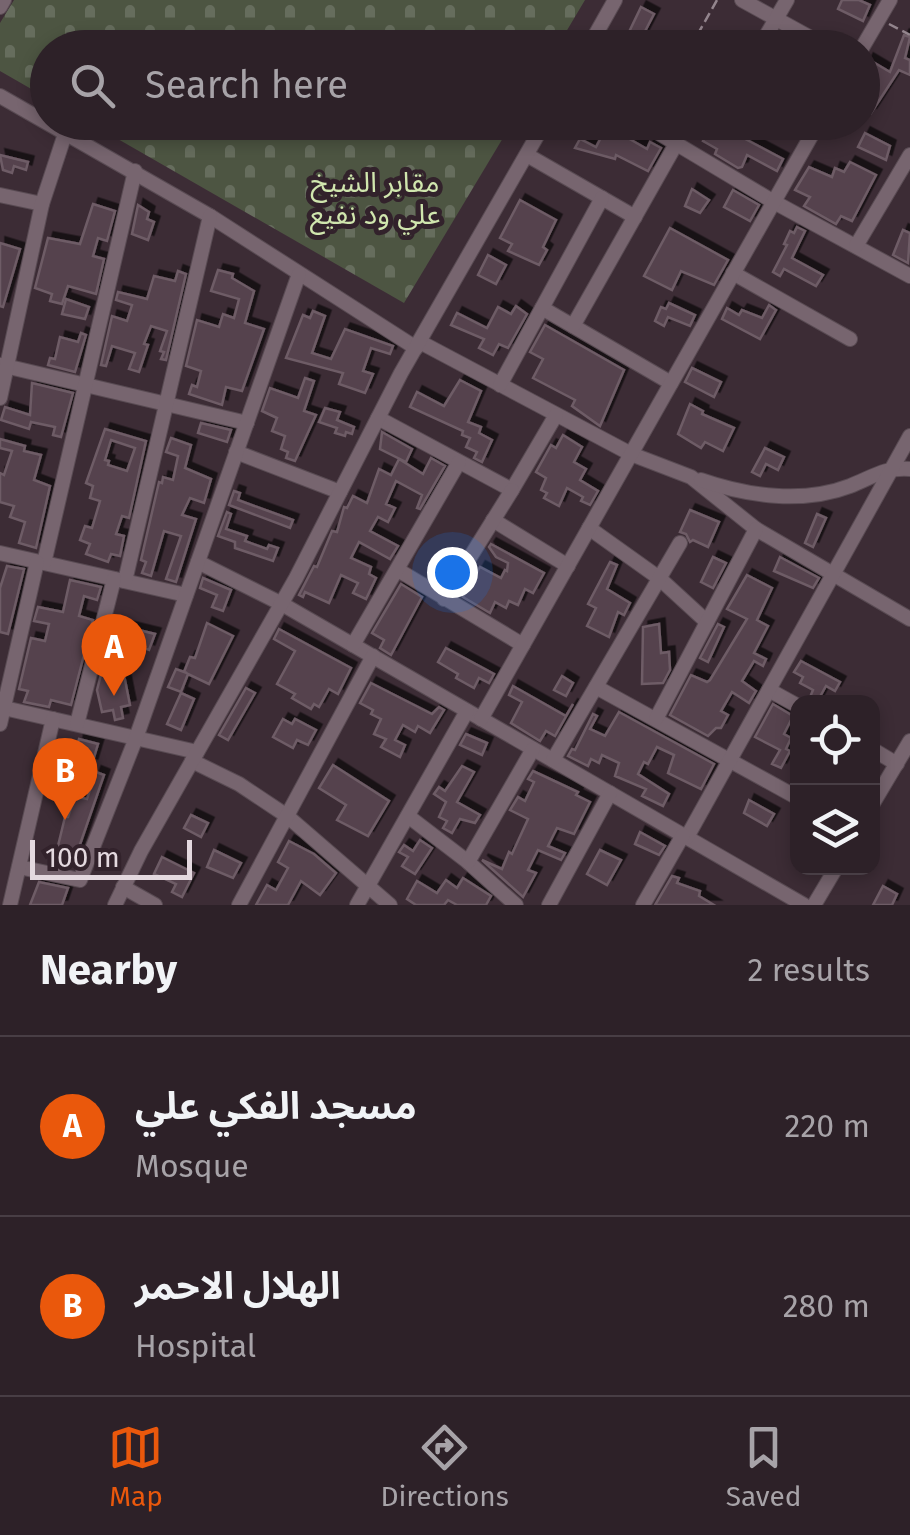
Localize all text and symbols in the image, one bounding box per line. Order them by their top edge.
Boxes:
search box [30,30,880,140]
icon: search [65,58,120,113]
text: Search here [145,62,348,108]
park label: مقابر الشيخ علي ود نفيع [310,166,440,235]
your location [427,547,478,598]
pin: A [82,614,146,696]
map controls [790,695,880,875]
button: locate [790,695,880,785]
pin: B [32,738,98,820]
button: layers [790,785,880,875]
scale bar [30,835,192,880]
text: 100 m [45,841,120,874]
text: Nearby [40,945,177,995]
text: 2 results [747,951,870,989]
text: مسجد الفكي علي [135,1083,417,1129]
text: A [63,1107,82,1145]
text: 220 m [785,1107,870,1145]
text: Mosque [135,1147,249,1185]
text: الهلال الاحمر [135,1263,341,1309]
text: B [63,1287,82,1325]
text: 280 m [783,1287,870,1325]
text: Hospital [135,1327,256,1365]
tab: Map [108,1420,163,1513]
tab: Directions [380,1420,509,1513]
tab: Saved [726,1420,802,1513]

